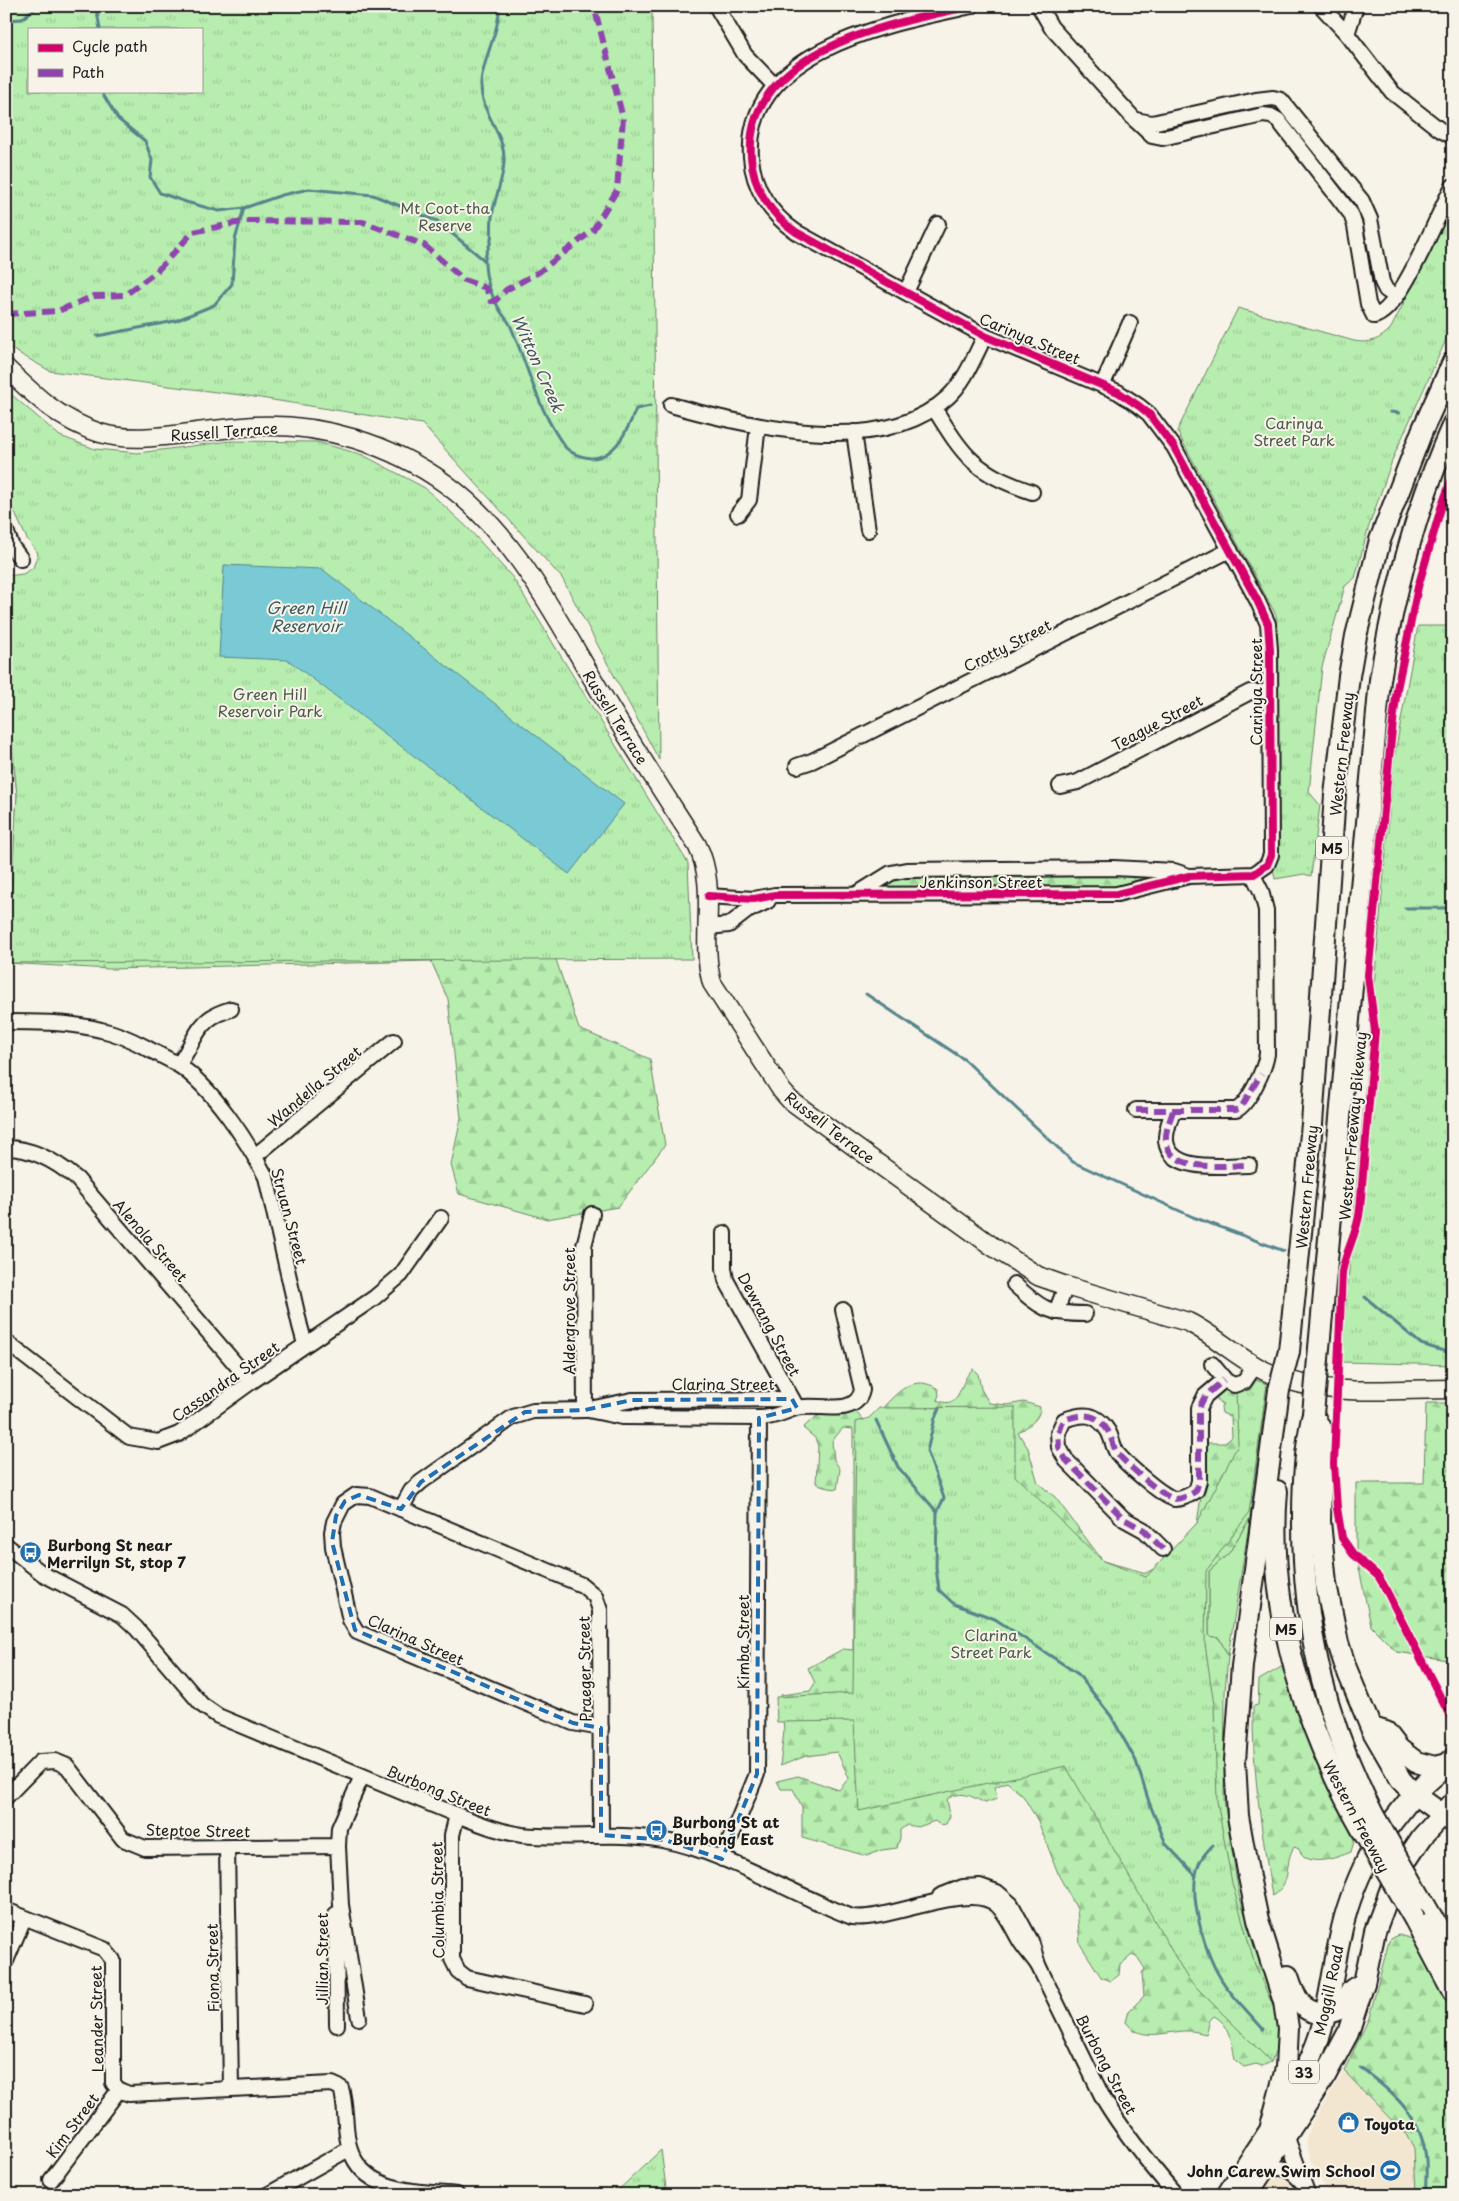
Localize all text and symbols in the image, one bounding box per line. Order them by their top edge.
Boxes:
legend [28,28,202,92]
text: Cycle path [72,34,148,57]
text: Path [72,60,104,83]
park label: Mt Coot-tha Reserve [400,196,491,236]
street label: Carinya Street [976,306,1084,370]
water label: Witton Creek [507,310,572,417]
park label: Carinya Street Park [1253,411,1335,451]
street label: Russell Terrace [170,416,278,446]
water label: Green Hill Reservoir [266,595,348,637]
street label: Crotty Street [959,613,1055,677]
street label: Carinya Street [1244,638,1267,746]
street label: Russell Terrace [578,665,654,769]
park label: Green Hill Reservoir Park [217,682,323,722]
street label: Teague Street [1107,688,1207,756]
street label: Western Freeway [1323,691,1359,817]
road number: M5 [1316,836,1348,860]
street label: Jenkinson Street [920,870,1042,893]
street label: Western Freeway Bikeway [1332,1031,1372,1221]
street label: Wandella Street [262,1040,366,1132]
street label: Russell Terrace [780,1085,880,1169]
street label: Western Freeway [1289,1124,1323,1250]
street label: Struan Street [266,1165,314,1267]
street label: Alenola Street [108,1193,194,1287]
street label: Aldergrove Street [557,1247,580,1375]
street label: Dewrang Street [733,1268,807,1380]
street label: Cassandra Street [166,1335,284,1427]
street label: Clarina Street [671,1372,775,1395]
place label: Burbong St near Merrilyn St, stop 7 [47,1533,186,1573]
bus stop icon: Burbong St near Merrilyn St, stop 7 [19,1541,43,1565]
street label: Kimba Street [731,1595,754,1689]
street label: Clarina Street [364,1608,468,1670]
street label: Praeger Street [572,1616,596,1722]
road number: M5 [1270,1618,1302,1640]
park label: Clarina Street Park [950,1623,1032,1663]
street label: Western Freeway [1318,1756,1396,1876]
street label: Burbong Street [383,1759,495,1821]
place label: Burbong St at Burbong East [672,1810,780,1850]
street label: Steptoe Street [146,1818,250,1842]
bus stop icon: Burbong St at Burbong East [644,1818,668,1842]
street label: Columbia Street [424,1841,450,1959]
street label: Jillian Street [310,1913,333,2005]
street label: Fiona Street [200,1923,224,2013]
street label: Moggill Road [1307,1943,1349,2037]
street label: Leander Street [84,1965,108,2073]
street label: Burbong Street [1071,2010,1143,2118]
road number: 33 [1289,2060,1319,2084]
street label: Kim Street [40,2088,104,2162]
shop icon: Toyota [1336,2111,1360,2135]
place label: Toyota [1364,2112,1415,2135]
sports icon: John Carew Swim School [1379,2158,1403,2182]
place label: John Carew Swim School [1187,2159,1375,2182]

